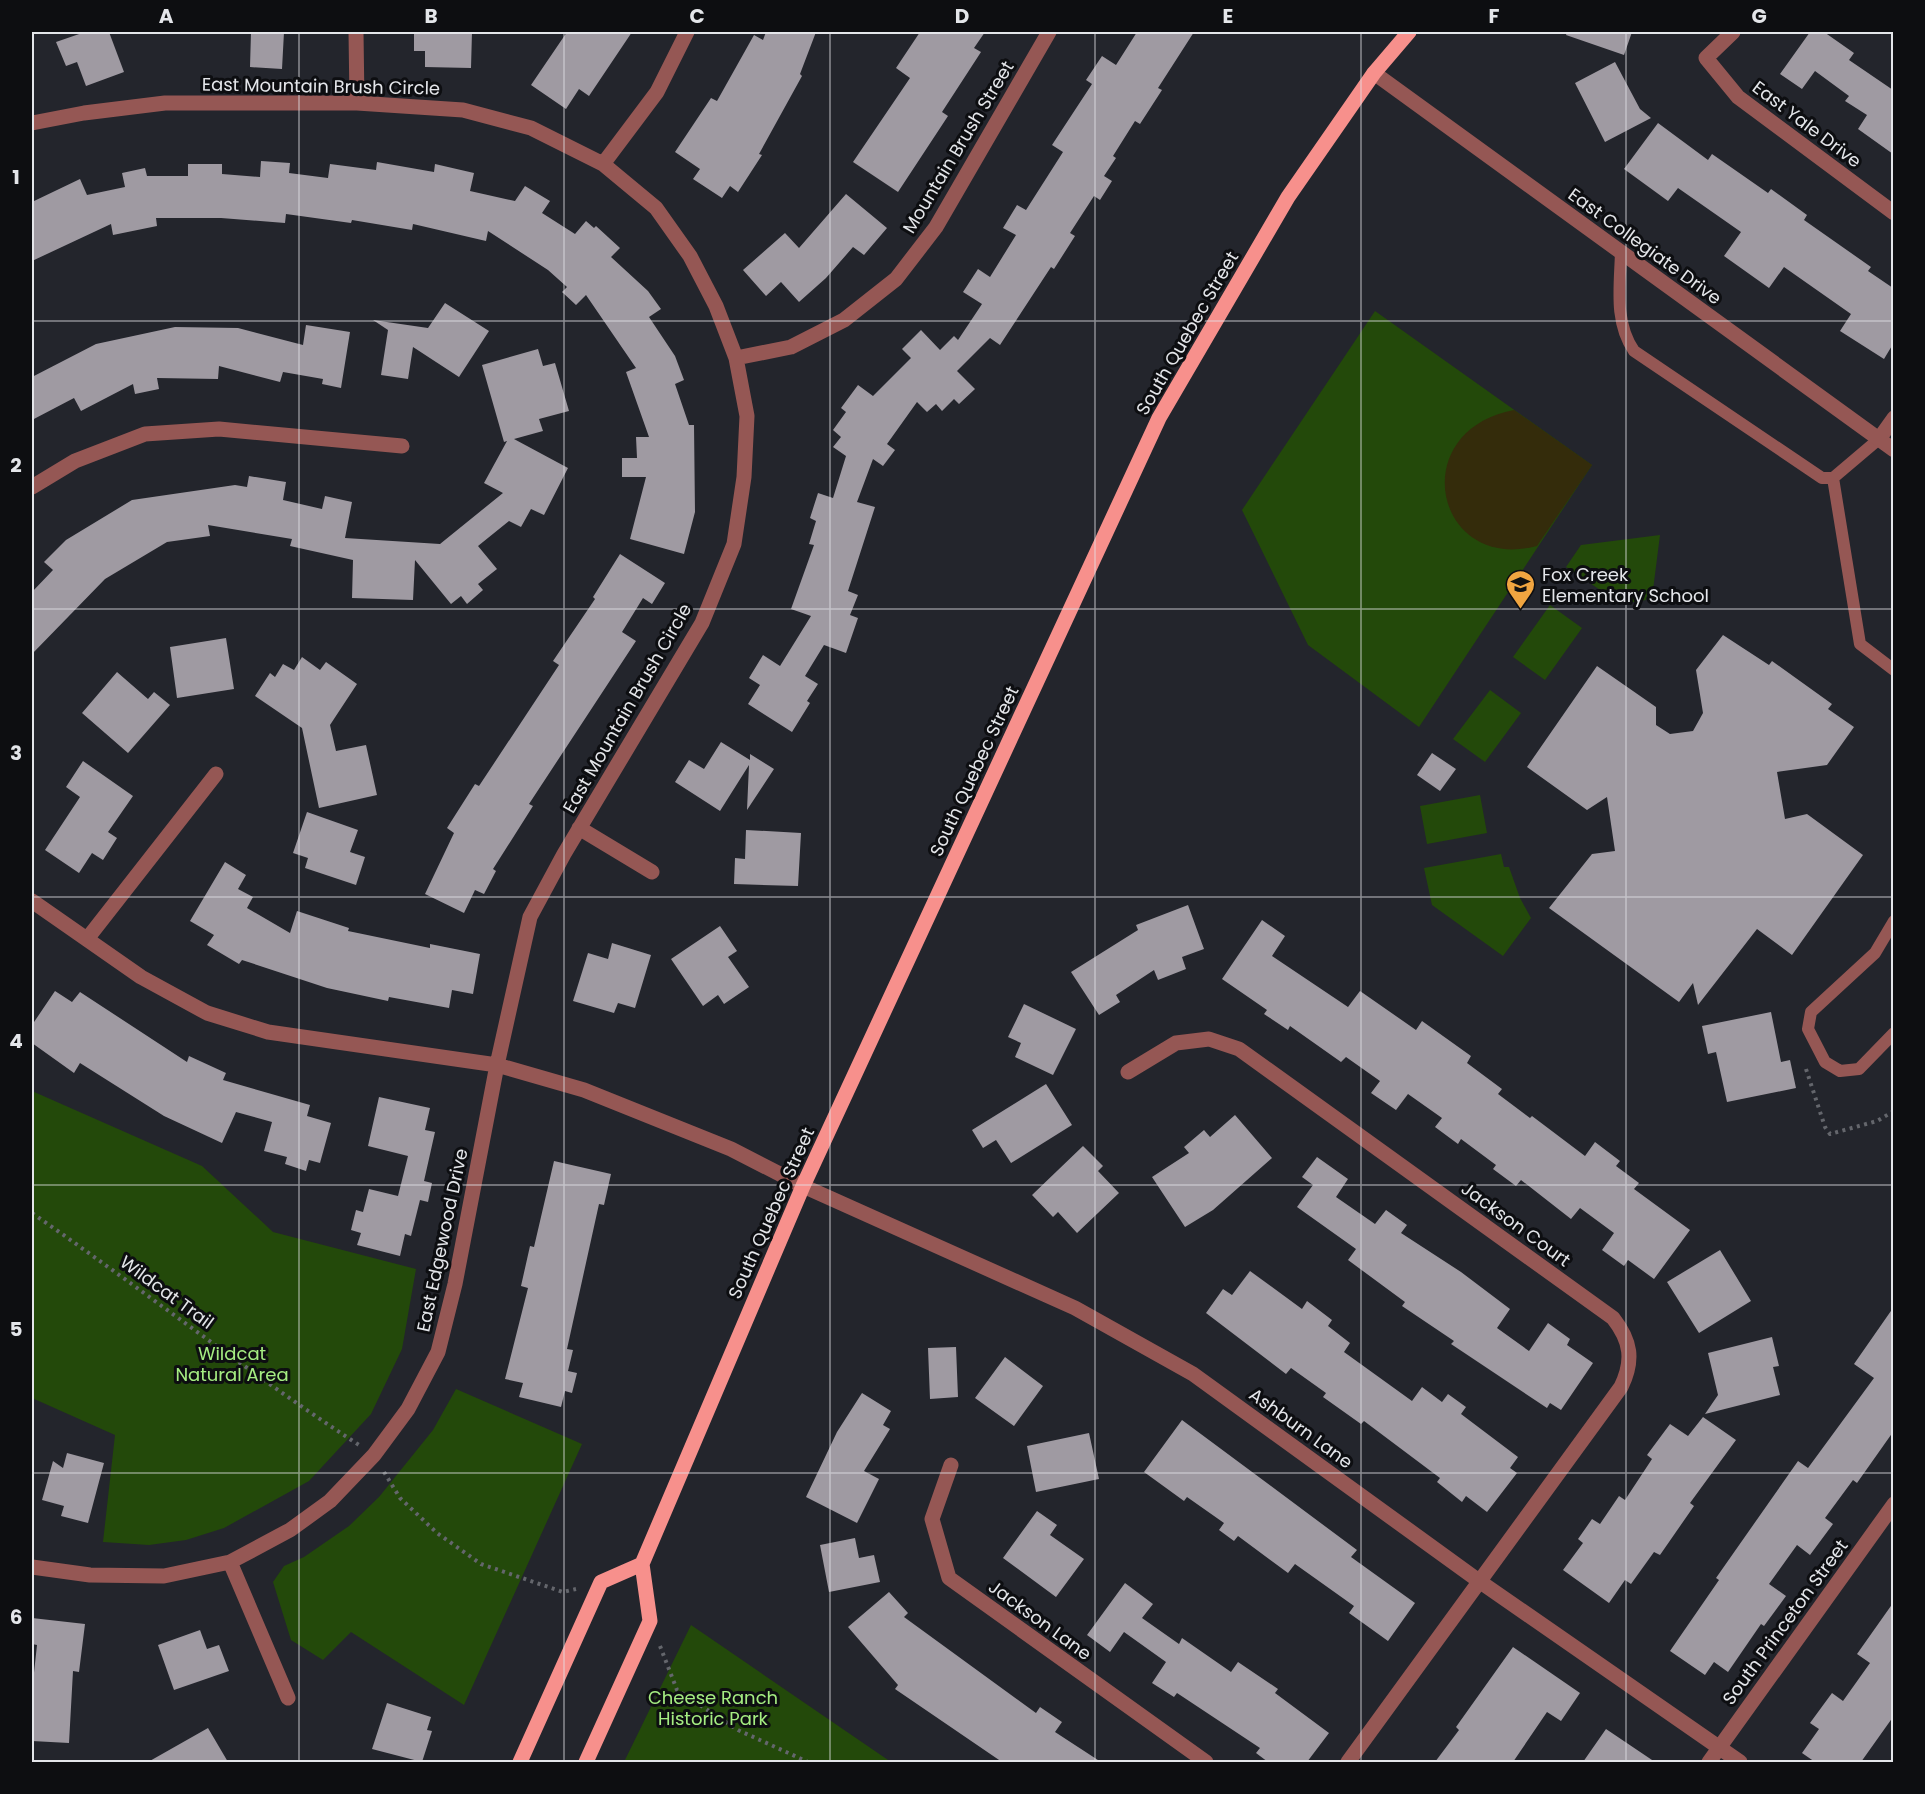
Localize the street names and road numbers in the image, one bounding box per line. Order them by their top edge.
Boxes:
street label: Mountain Brush Street [896,56,1020,238]
street label: East Mountain Brush Circle [202,71,440,101]
street label: East Yale Drive [1747,75,1867,173]
street label: East Collegiate Drive [1563,182,1727,310]
street label: South Quebec Street [1130,247,1244,419]
street label: East Mountain Brush Circle [557,599,697,817]
street label: South Quebec Street [924,682,1024,860]
street label: South Quebec Street [722,1123,820,1303]
street label: East Edgewood Drive [410,1146,474,1334]
street label: Jackson Court [1456,1176,1576,1272]
street label: Wildcat Trail [115,1249,219,1335]
street label: Ashburn Lane [1244,1382,1358,1474]
street label: South Princeton Street [1716,1534,1854,1710]
street label: Jackson Lane [983,1574,1097,1666]

